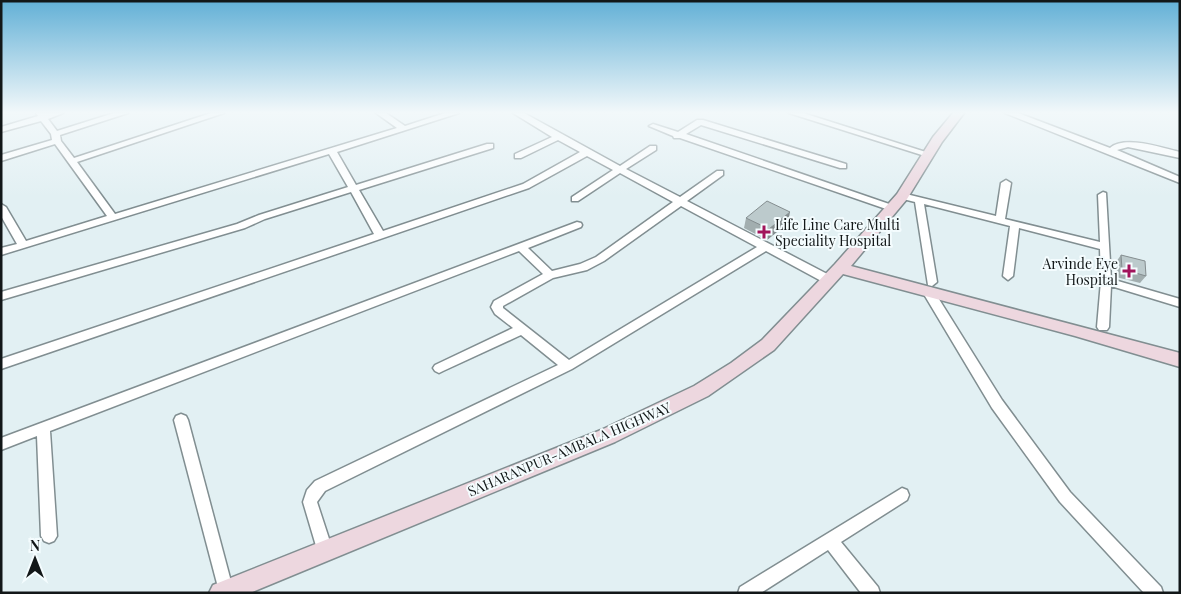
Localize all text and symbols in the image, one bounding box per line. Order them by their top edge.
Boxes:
place label: Life Line Care Multi Speciality Hospital [775,215,900,250]
marker: Life Line Care Multi Speciality Hospital [757,225,771,239]
place label: Arvinde Eye Hospital [1041,254,1118,289]
marker: Arvinde Eye Hospital [1122,264,1136,278]
street label: SAHARANPUR-AMBALA HIGHWAY [465,397,674,500]
north arrow [10,534,60,584]
text: N [30,536,40,555]

